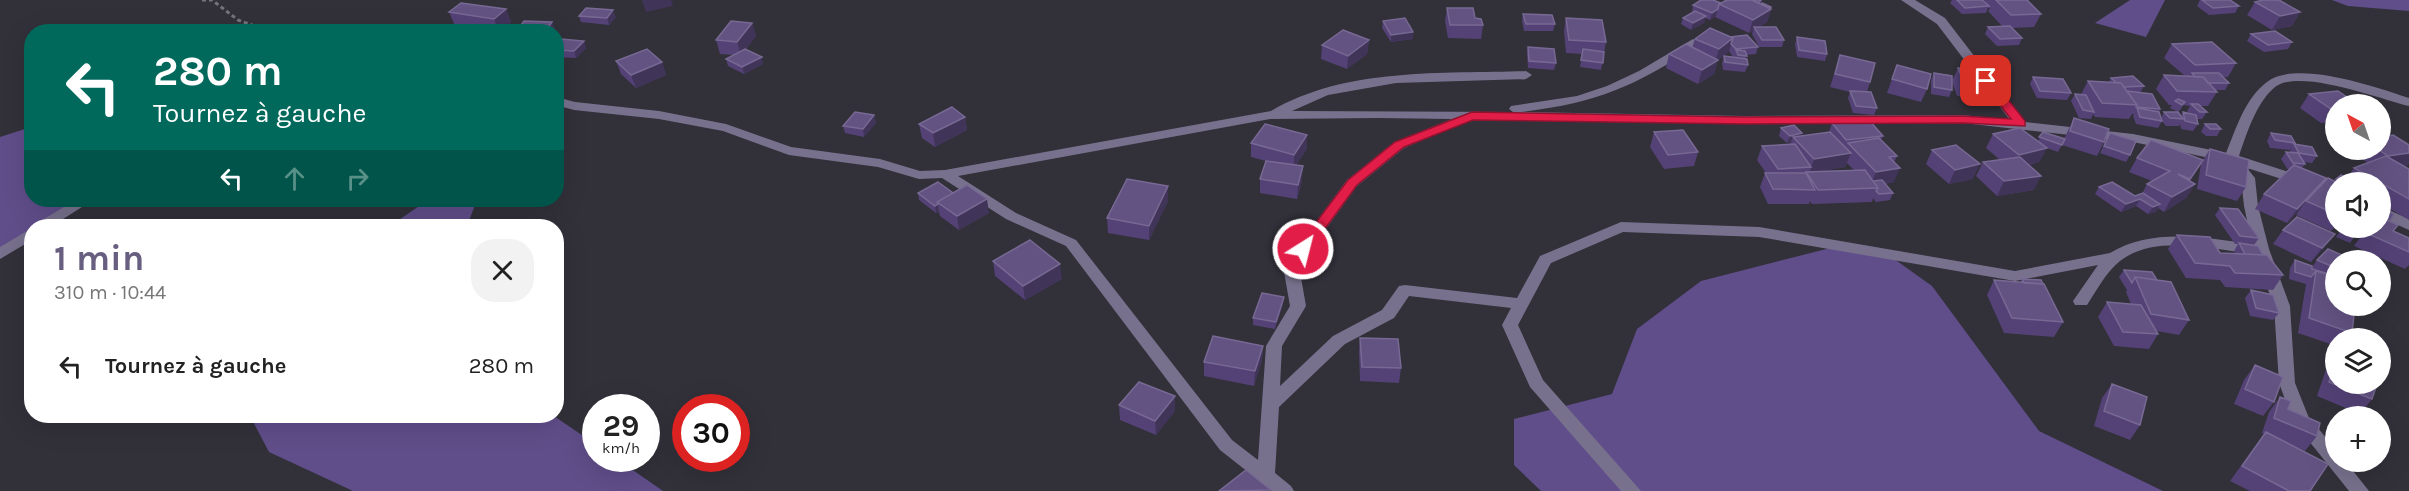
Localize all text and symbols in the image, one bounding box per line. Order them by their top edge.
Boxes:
text: 280 m [153,46,283,96]
icon: left [54,48,132,126]
pin [1960,55,2011,106]
icon: arrive [1969,64,2002,97]
north arrow [2325,94,2391,160]
map controls [2325,94,2391,472]
text: Tournez à gauche [153,97,366,129]
icon: left [215,162,248,195]
icon: ahead [278,162,311,195]
icon: right [341,162,374,195]
button: sound [2325,172,2391,238]
position arrow [1271,217,1335,281]
text: 1 min [54,237,144,279]
button: close [471,239,534,302]
button: search [2325,250,2391,316]
text: 310 m · 10:44 [54,281,166,304]
button: layers [2325,328,2391,394]
icon: left [54,350,87,383]
text: Tournez à gauche [105,353,286,379]
text: 280 m [469,353,534,379]
speed limit sign: 30 [672,394,750,472]
button: + [2325,406,2391,472]
text: 29 [603,408,639,444]
text: km/h [602,439,640,457]

